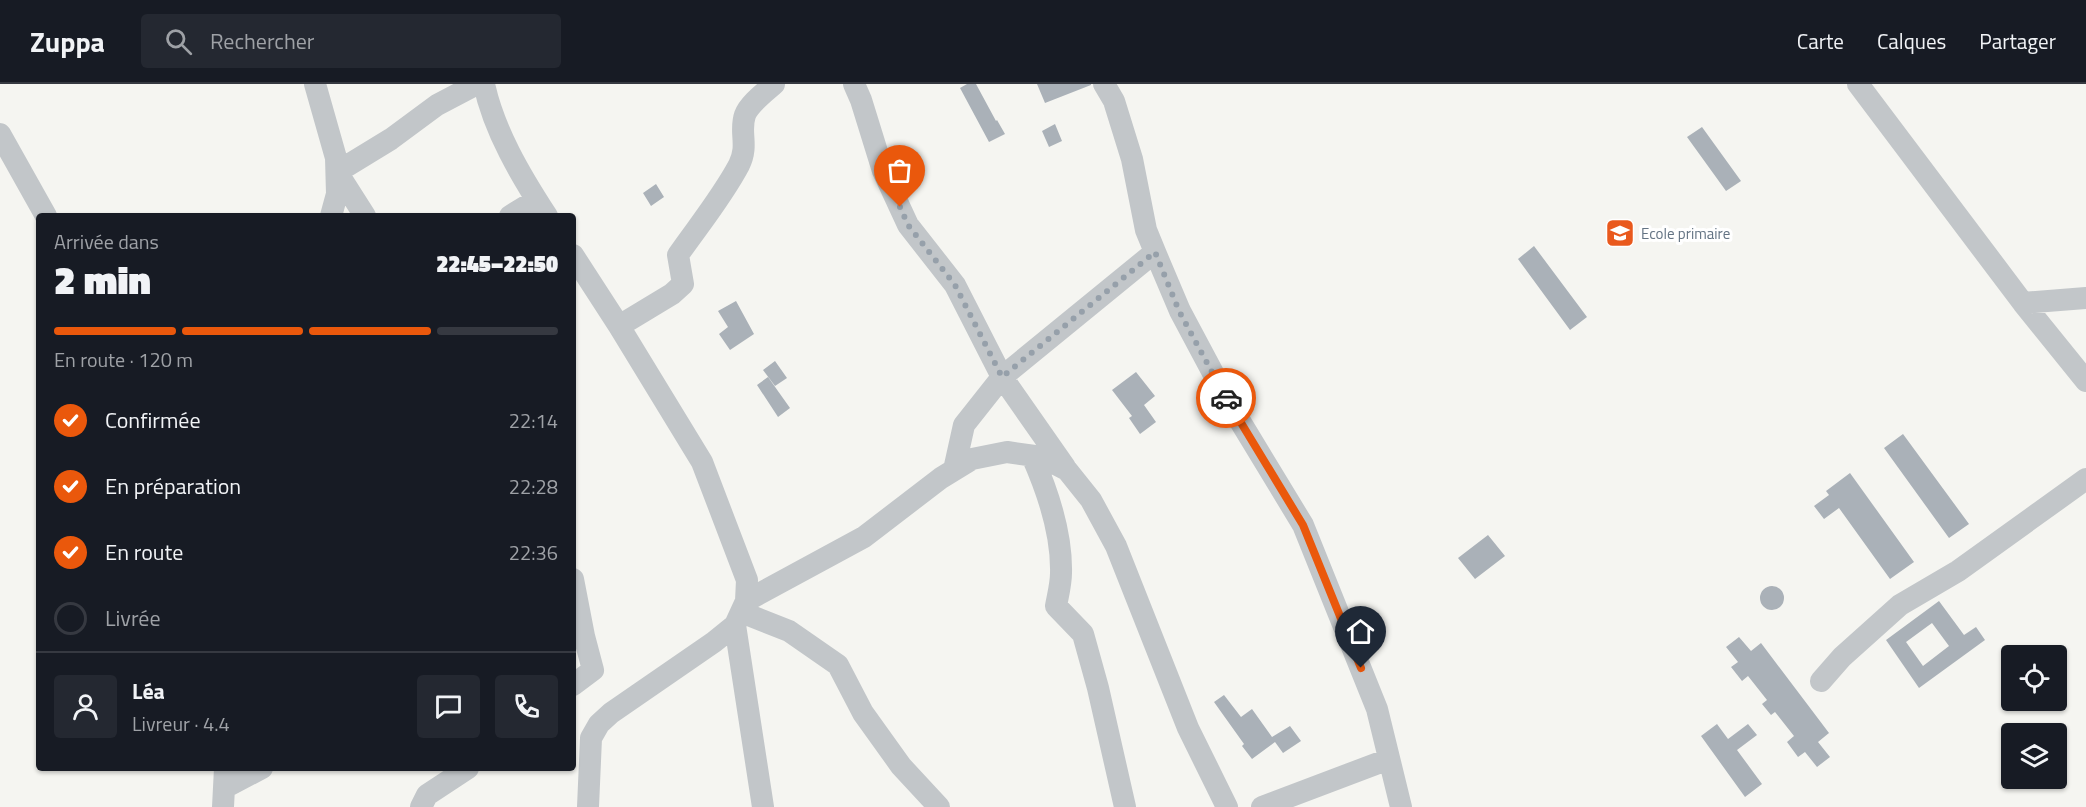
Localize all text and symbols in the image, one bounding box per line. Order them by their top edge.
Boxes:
search box [141,14,561,68]
text: Zuppa [30,20,105,63]
text: Rechercher [210,24,314,58]
icon: search [162,25,195,58]
text: Carte [1797,25,1844,57]
text: Calques [1877,25,1946,57]
text: Partager [1979,25,2056,57]
pin [874,145,925,207]
icon: bag [883,154,916,187]
school or university icon: Ecole primaire [1604,217,1636,249]
place label: Ecole primaire [1641,222,1730,245]
text: Arrivée dans [54,226,159,257]
text: 22:45–22:50 [436,247,558,281]
text: 2 min [54,250,151,309]
text: En route · 120 m [54,344,193,375]
courier [1196,368,1256,428]
icon: car [1210,382,1243,415]
text: Confirmée [105,403,201,437]
icon: check [54,404,87,437]
text: 22:14 [509,405,558,436]
text: En préparation [105,469,241,503]
icon: check [54,470,87,503]
text: 22:28 [509,471,558,502]
text: En route [105,535,183,569]
icon: check [54,536,87,569]
text: 22:36 [509,537,558,568]
text: Livrée [105,601,161,635]
pin [1335,606,1386,668]
icon: home [1344,615,1377,648]
map controls [2001,645,2067,789]
button: locate [2001,645,2067,711]
text: Léa [132,674,165,708]
button: person [54,675,117,738]
button: chat [417,675,480,738]
button: phone [495,675,558,738]
text: Livreur · 4.4 [132,708,230,739]
button: layers [2001,723,2067,789]

